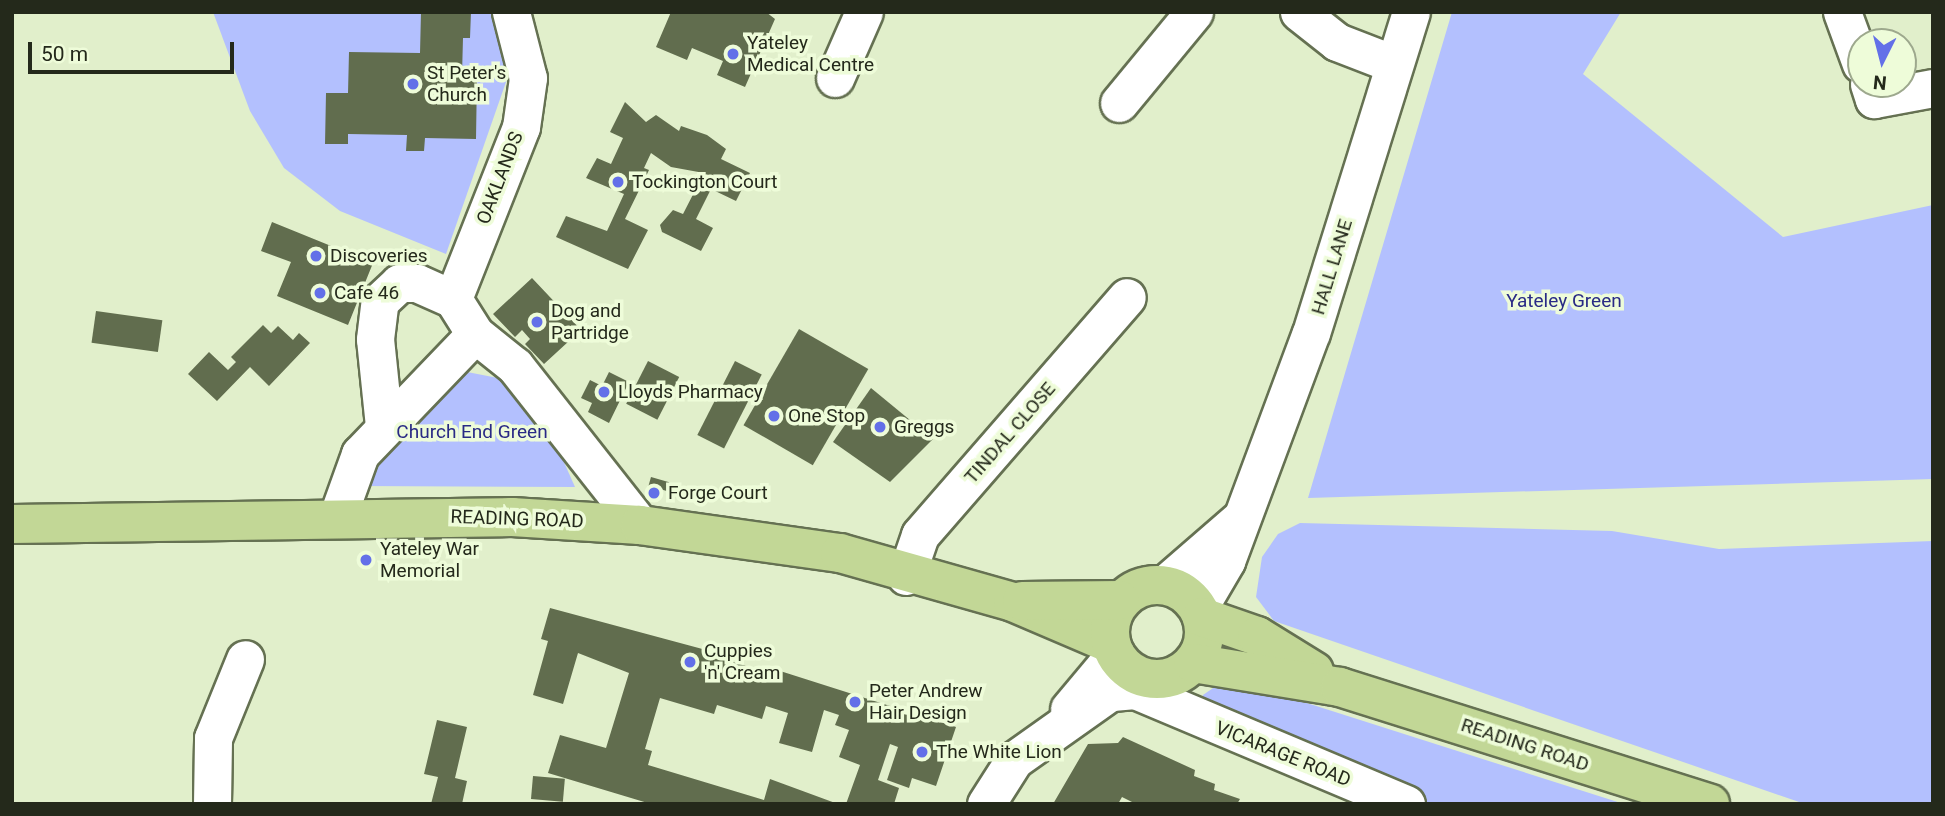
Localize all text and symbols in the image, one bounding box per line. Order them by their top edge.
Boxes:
scale bar [32,28,238,72]
north arrow [1847,28,1917,98]
place label: Yateley Medical Centre [747,32,874,76]
text: 50 m [41,42,88,66]
marker: Yateley Medical Centre [725,46,741,62]
place label: St Peter's Church [427,62,506,106]
text: N [1872,70,1888,95]
marker: St Peter's Church [405,76,421,92]
street label: OAKLANDS [472,128,528,228]
place label: Tockington Court [632,171,777,193]
marker: Tockington Court [610,174,626,190]
street label: HALL LANE [1307,217,1357,317]
place label: Discoveries [330,245,428,267]
marker: Discoveries [308,248,324,264]
place label: Cafe 46 [334,282,399,304]
marker: Cafe 46 [312,285,328,301]
park label: Yateley Green [1506,290,1622,312]
place label: Dog and Partridge [551,300,629,344]
marker: Dog and Partridge [529,314,545,330]
street label: TINDAL CLOSE [960,378,1060,488]
place label: Lloyds Pharmacy [618,381,763,403]
marker: Lloyds Pharmacy [596,384,612,400]
place label: One Stop [788,405,865,427]
marker: One Stop [766,408,782,424]
place label: Greggs [894,416,954,438]
marker: Greggs [872,419,888,435]
park label: Church End Green [396,421,548,443]
place label: Forge Court [668,482,768,504]
marker: Forge Court [646,485,662,501]
street label: READING ROAD [450,505,584,533]
place label: Yateley War Memorial [380,538,479,582]
marker: Yateley War Memorial [358,552,374,568]
place label: Cuppies 'n' Cream [704,640,780,684]
marker: Cuppies 'n' Cream [682,654,698,670]
place label: Peter Andrew Hair Design [869,680,983,724]
marker: Peter Andrew Hair Design [847,694,863,710]
street label: READING ROAD [1458,714,1592,776]
street label: VICARAGE ROAD [1212,716,1354,792]
place label: The White Lion [936,741,1062,763]
marker: The White Lion [914,744,930,760]

